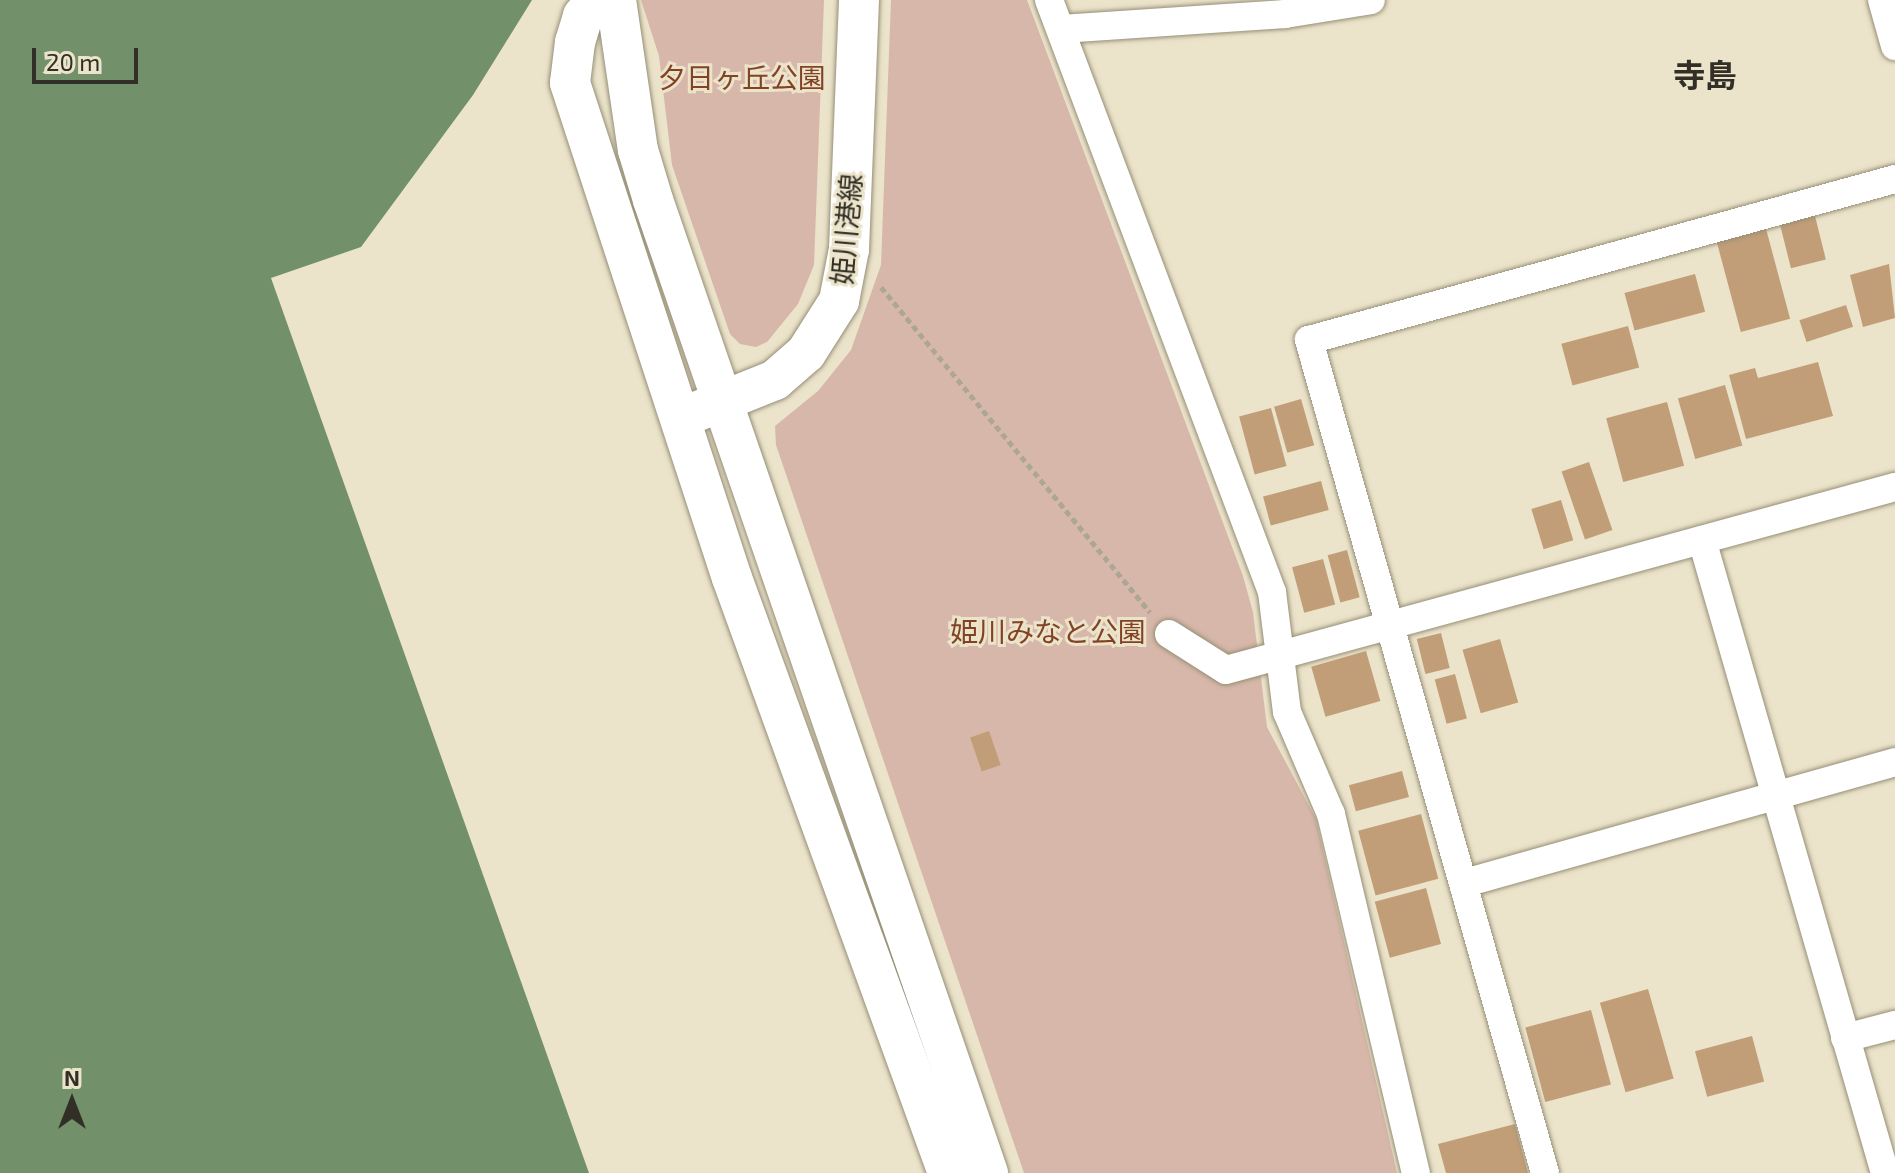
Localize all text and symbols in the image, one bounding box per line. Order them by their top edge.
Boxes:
scale bar [36,32,142,82]
text: 20 m [46,47,100,76]
district label: 寺島 [1673,55,1737,93]
park label: 夕日ヶ丘公園 [658,60,826,94]
street label: 姫川港線 [824,172,868,286]
park label: 姫川みなと公園 [950,614,1146,648]
north arrow [32,1061,112,1141]
text: N [64,1064,80,1090]

